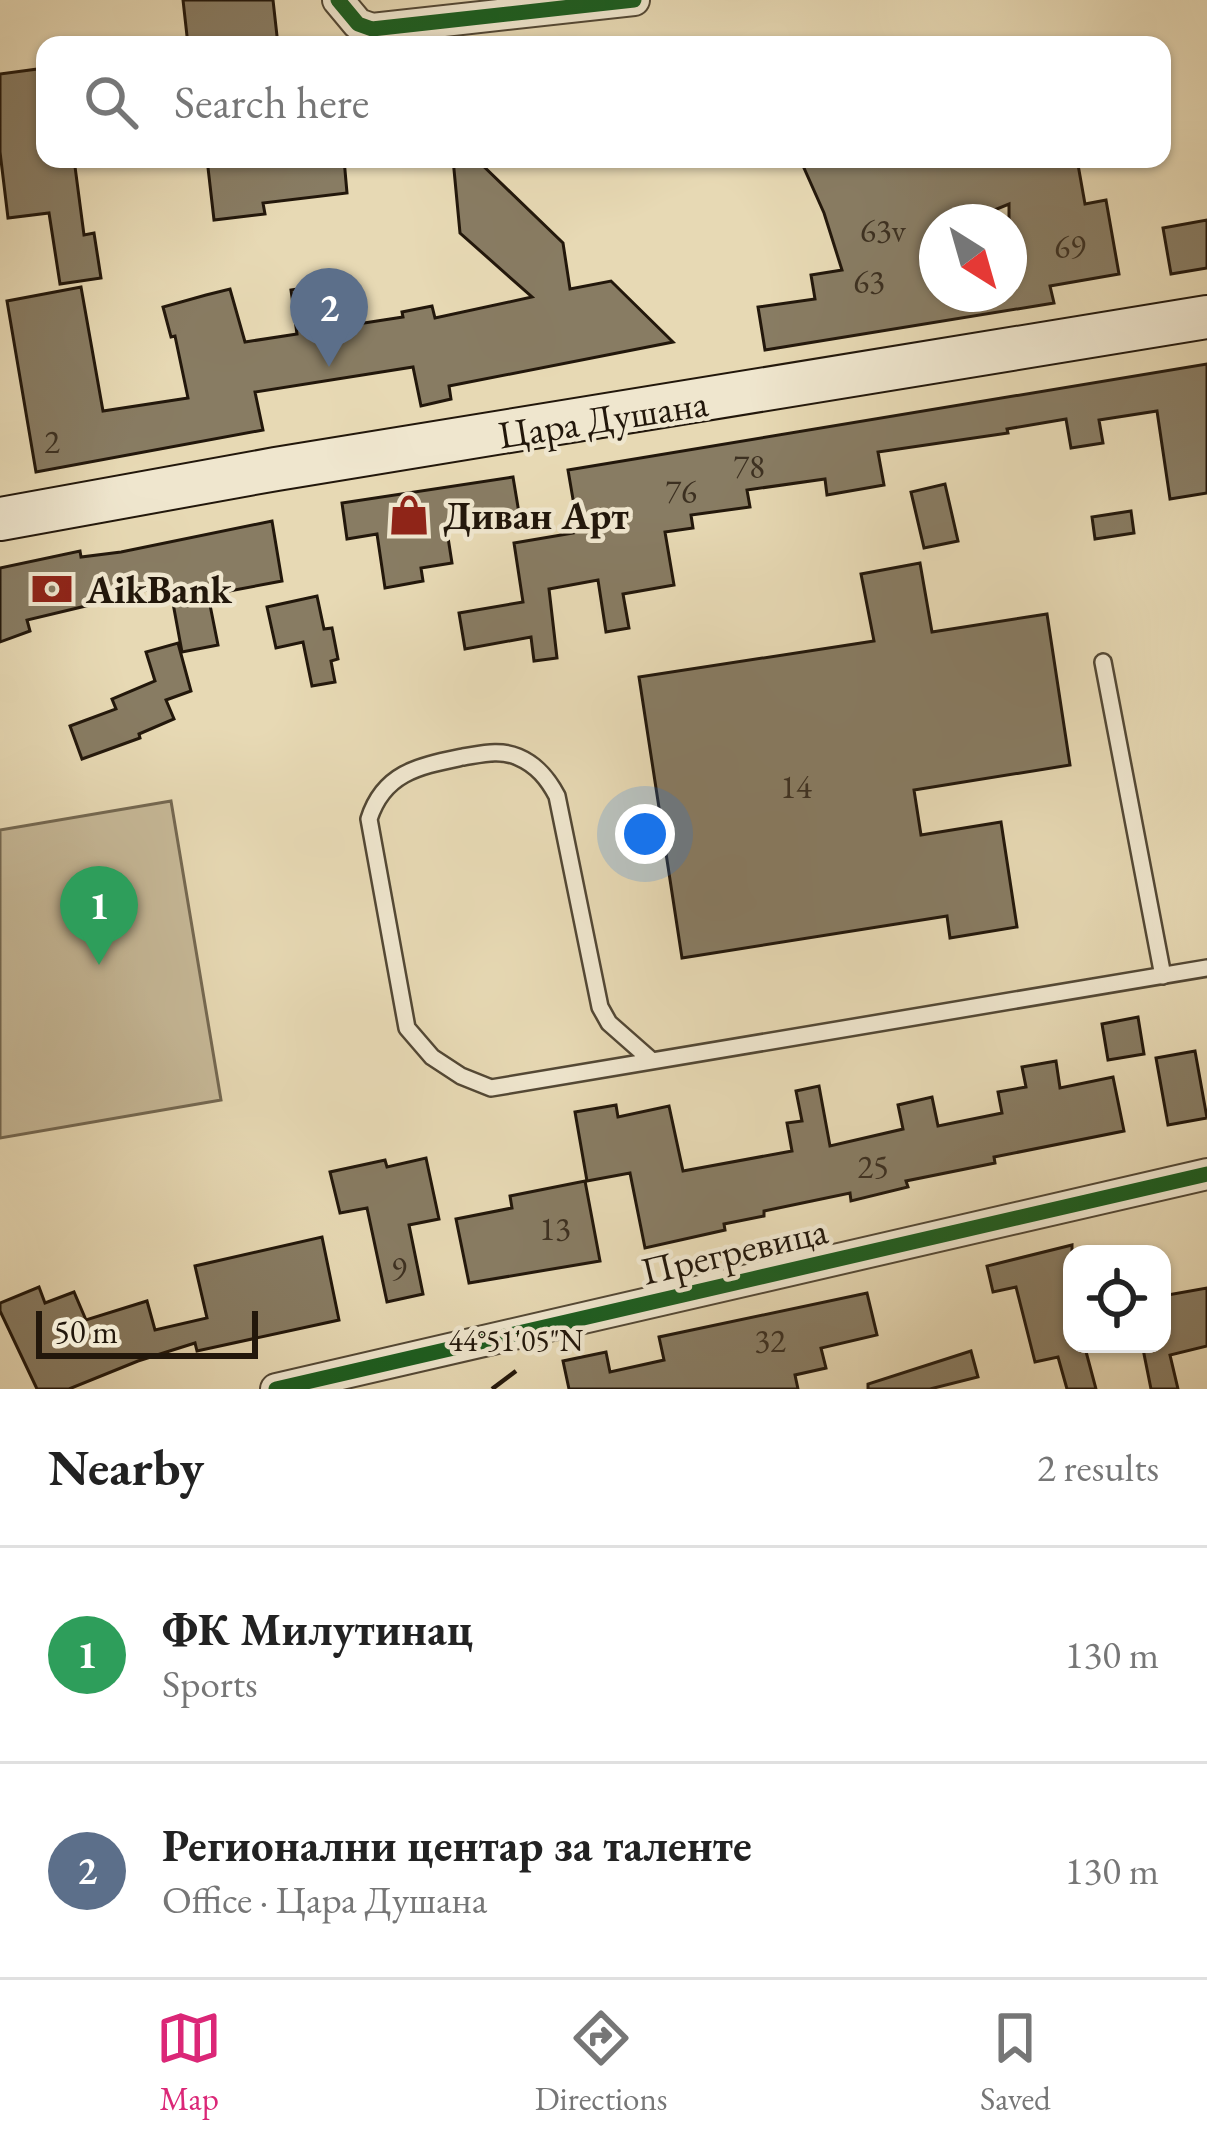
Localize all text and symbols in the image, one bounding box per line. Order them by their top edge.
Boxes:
search box [36,36,1171,168]
icon: search [78,69,144,135]
text: Search here [174,73,369,131]
north arrow [919,204,1027,312]
house number: 63v [860,209,907,252]
house number: 69 [1054,225,1086,268]
house number: 63 [853,260,885,303]
pin: 2 [290,268,368,367]
street label: Цара Душана [495,377,712,460]
house number: 2 [44,420,60,463]
house number: 78 [733,445,765,488]
house number: 76 [665,470,697,513]
place label: Диван Арт [443,490,629,541]
shop icon: Диван Арт [386,492,432,538]
place label: AikBank [85,564,232,615]
bank icon: AikBank [29,566,75,612]
house number: 14 [780,765,812,808]
your location [615,804,675,864]
pin: 1 [60,866,138,965]
house number: 25 [857,1145,889,1188]
street label: Прегревица [636,1204,833,1297]
house number: 13 [539,1207,571,1250]
map controls [1063,1245,1171,1353]
button: locate [1063,1245,1171,1353]
house number: 9 [391,1247,407,1290]
scale bar [36,1305,258,1358]
text: 50 m [54,1310,118,1353]
house number: 32 [754,1319,786,1362]
text: 44°51'05"N [449,1321,584,1360]
text: Nearby [48,1434,204,1500]
text: 2 results [1037,1442,1159,1493]
text: ФК Милутинац [162,1600,473,1658]
text: 1 [77,1629,97,1680]
text: 130 m [1065,1629,1159,1680]
text: Sports [162,1658,258,1709]
text: Регионални центар за таленте [162,1816,752,1874]
text: 2 [77,1845,97,1896]
text: 130 m [1065,1845,1159,1896]
text: Office · Цара Душана [162,1874,487,1925]
tab: Map [156,2005,222,2120]
tab: Directions [535,2005,668,2120]
tab: Saved [980,2005,1051,2120]

